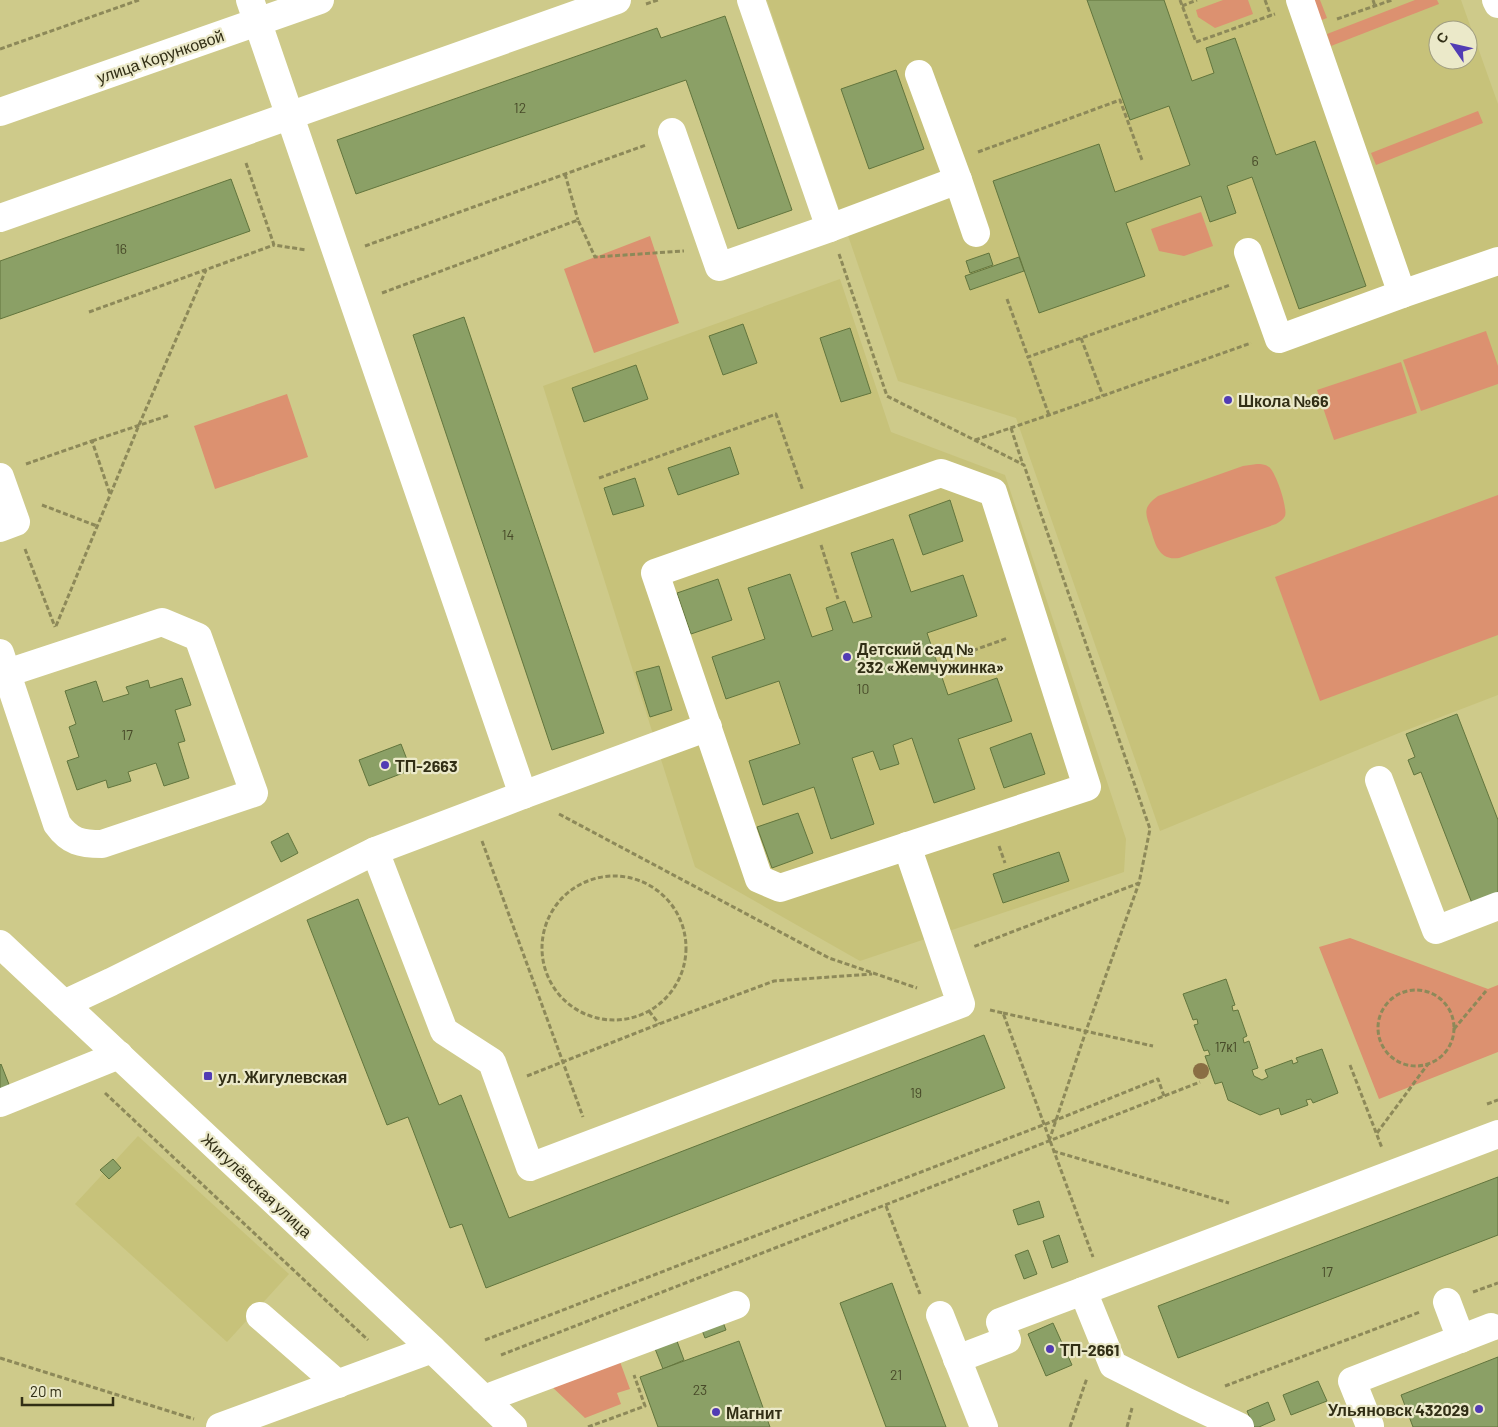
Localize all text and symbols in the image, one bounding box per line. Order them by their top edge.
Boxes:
north arrow [1428,20,1478,70]
street label: улица Корунковой [94,25,226,87]
text: С [1432,29,1452,46]
house number: 12 [514,99,526,116]
house number: 6 [1251,152,1259,169]
house number: 16 [115,240,127,257]
place label: Школа №66 [1238,391,1329,410]
marker: Школа №66 [1222,394,1234,406]
house number: 14 [502,526,514,543]
place label: Детский сад № 232 «Жемчужинка» [857,639,1004,676]
marker: Детский сад № 232 «Жемчужинка» [841,651,853,663]
house number: 10 [857,680,869,697]
house number: 17 [121,726,133,743]
place label: ТП-2663 [395,756,458,775]
marker: ТП-2663 [379,759,391,771]
house number: 17к1 [1215,1038,1237,1055]
place label: ул. Жигулевская [218,1067,347,1086]
marker: ул. Жигулевская [202,1070,214,1082]
house number: 19 [910,1084,922,1101]
street label: Жигулёвская улица [198,1129,316,1241]
house number: 17 [1321,1263,1333,1280]
place label: ТП-2661 [1060,1340,1120,1359]
marker: ТП-2661 [1044,1343,1056,1355]
house number: 21 [890,1366,902,1383]
scale bar [22,1374,114,1406]
house number: 23 [693,1381,707,1398]
text: 20 m [30,1382,62,1400]
place label: Ульяновск 432029 [1328,1400,1469,1419]
place label: Магнит [726,1403,783,1422]
marker: Ульяновск 432029 [1473,1403,1485,1415]
marker: Магнит [710,1406,722,1418]

